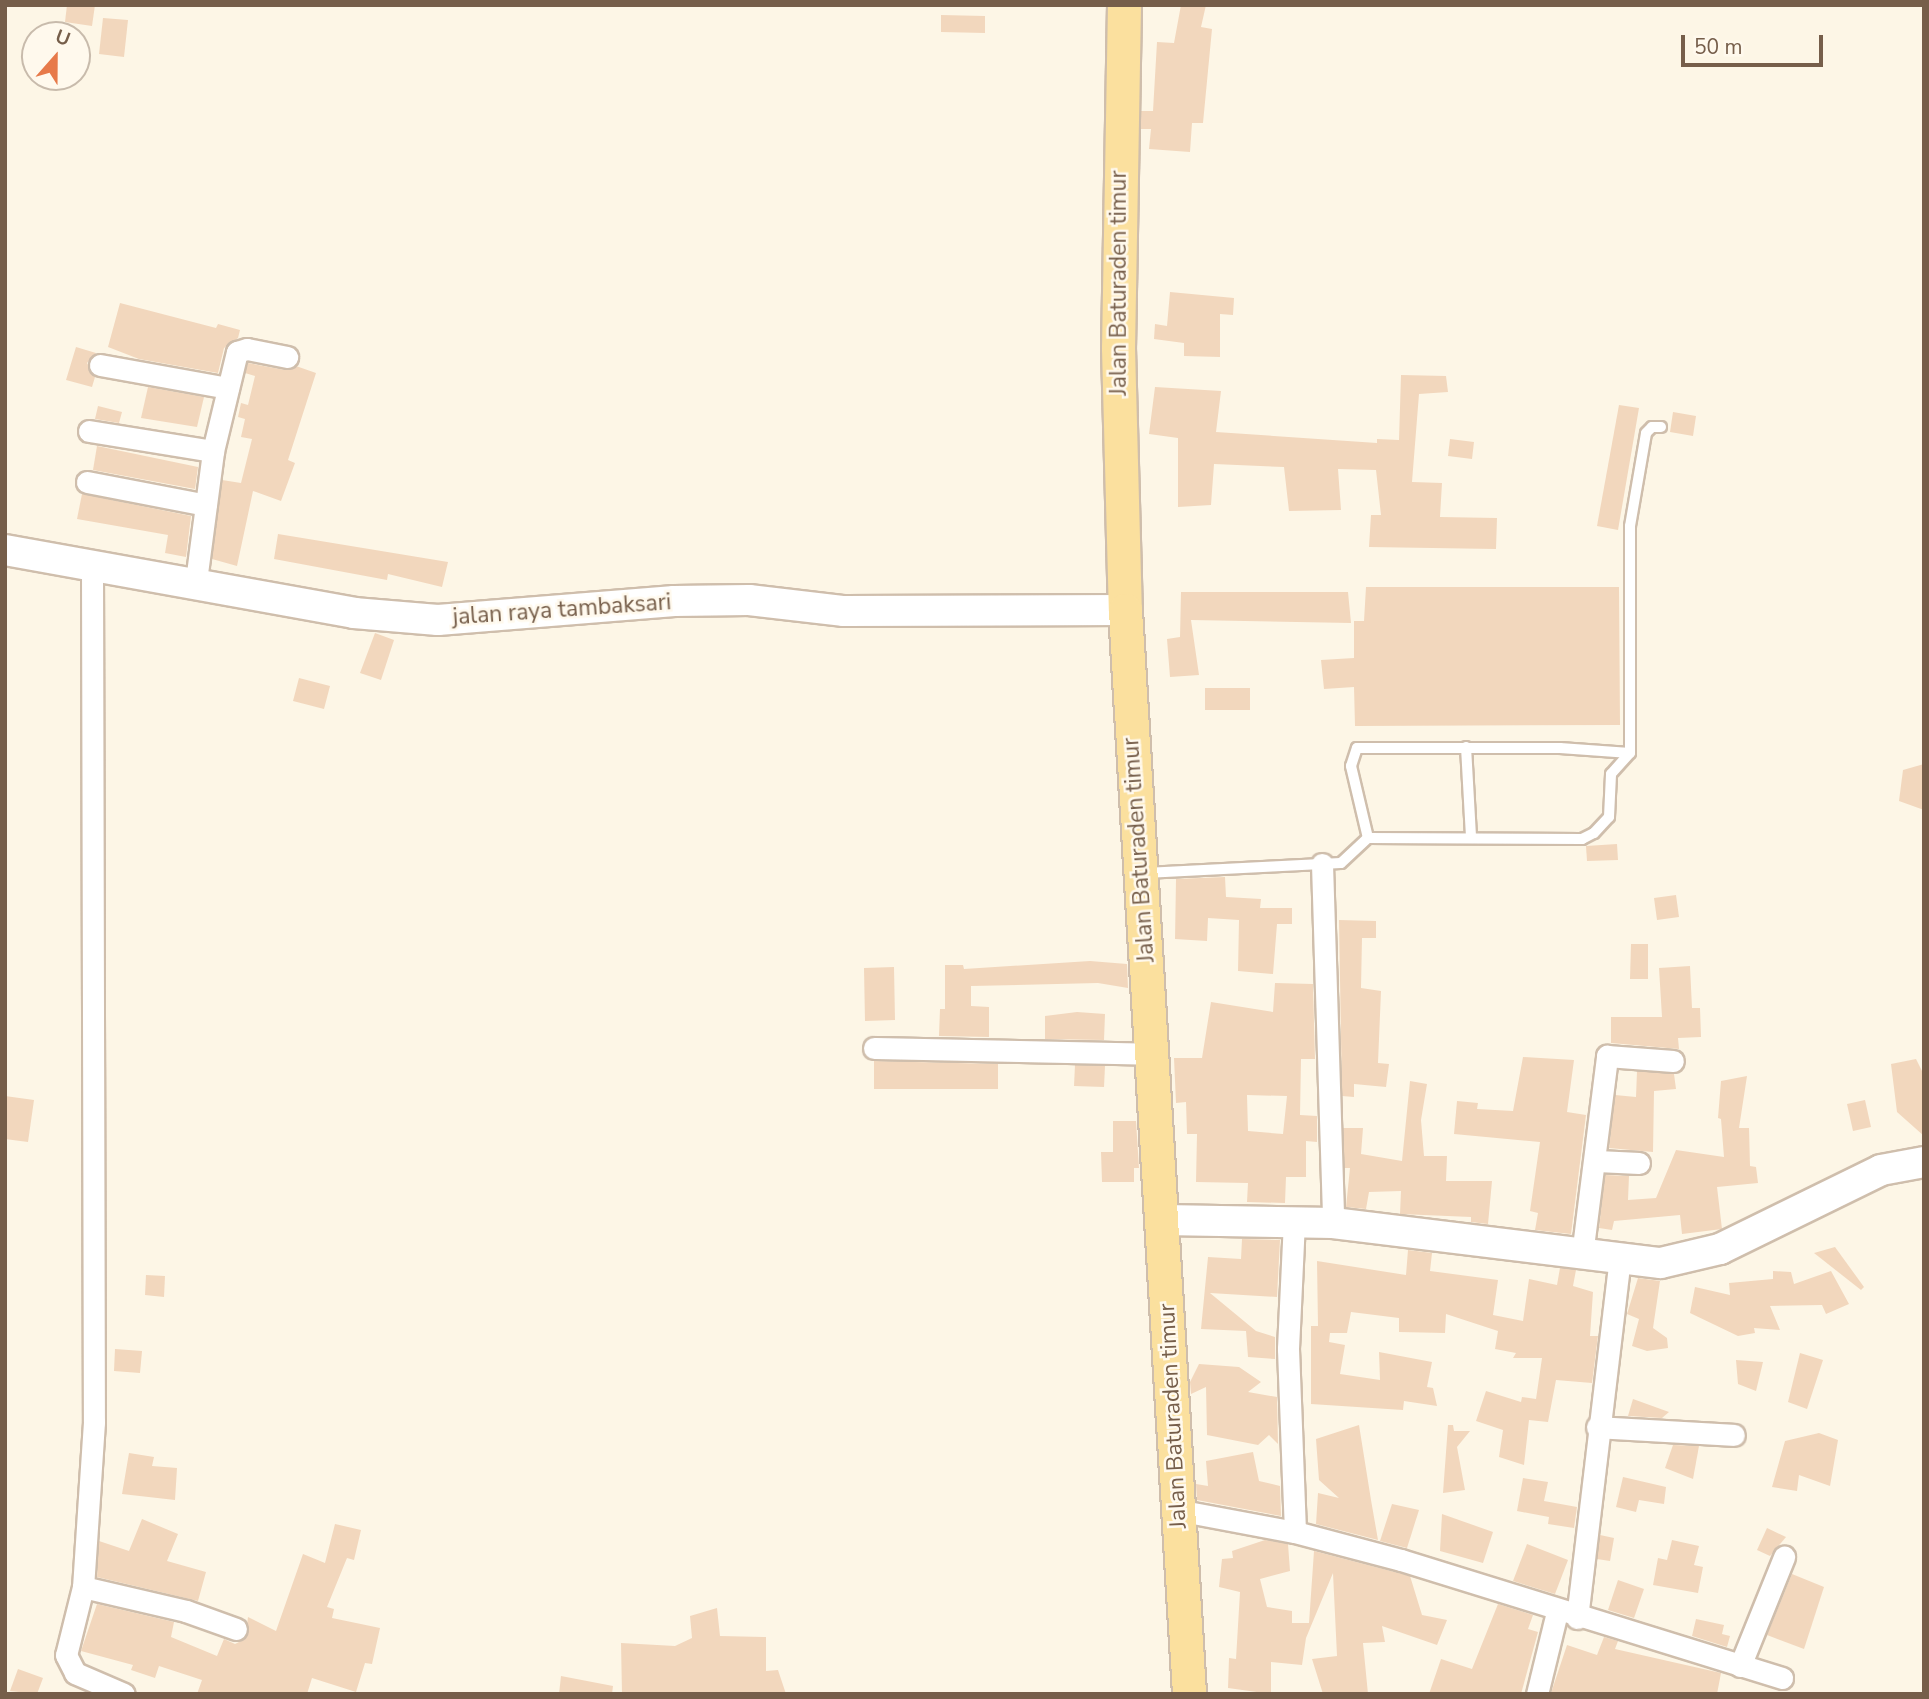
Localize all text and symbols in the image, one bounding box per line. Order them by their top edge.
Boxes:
north arrow [21,21,91,91]
scale bar [1684,21,1826,65]
text: U [52,24,74,53]
text: 50 m [1694,33,1743,61]
street label: Jalan Baturaden timur [1105,170,1133,396]
street label: jalan raya tambaksari [452,589,672,631]
street label: Jalan Baturaden timur [1117,737,1161,963]
street label: Jalan Baturaden timur [1153,1303,1193,1529]

